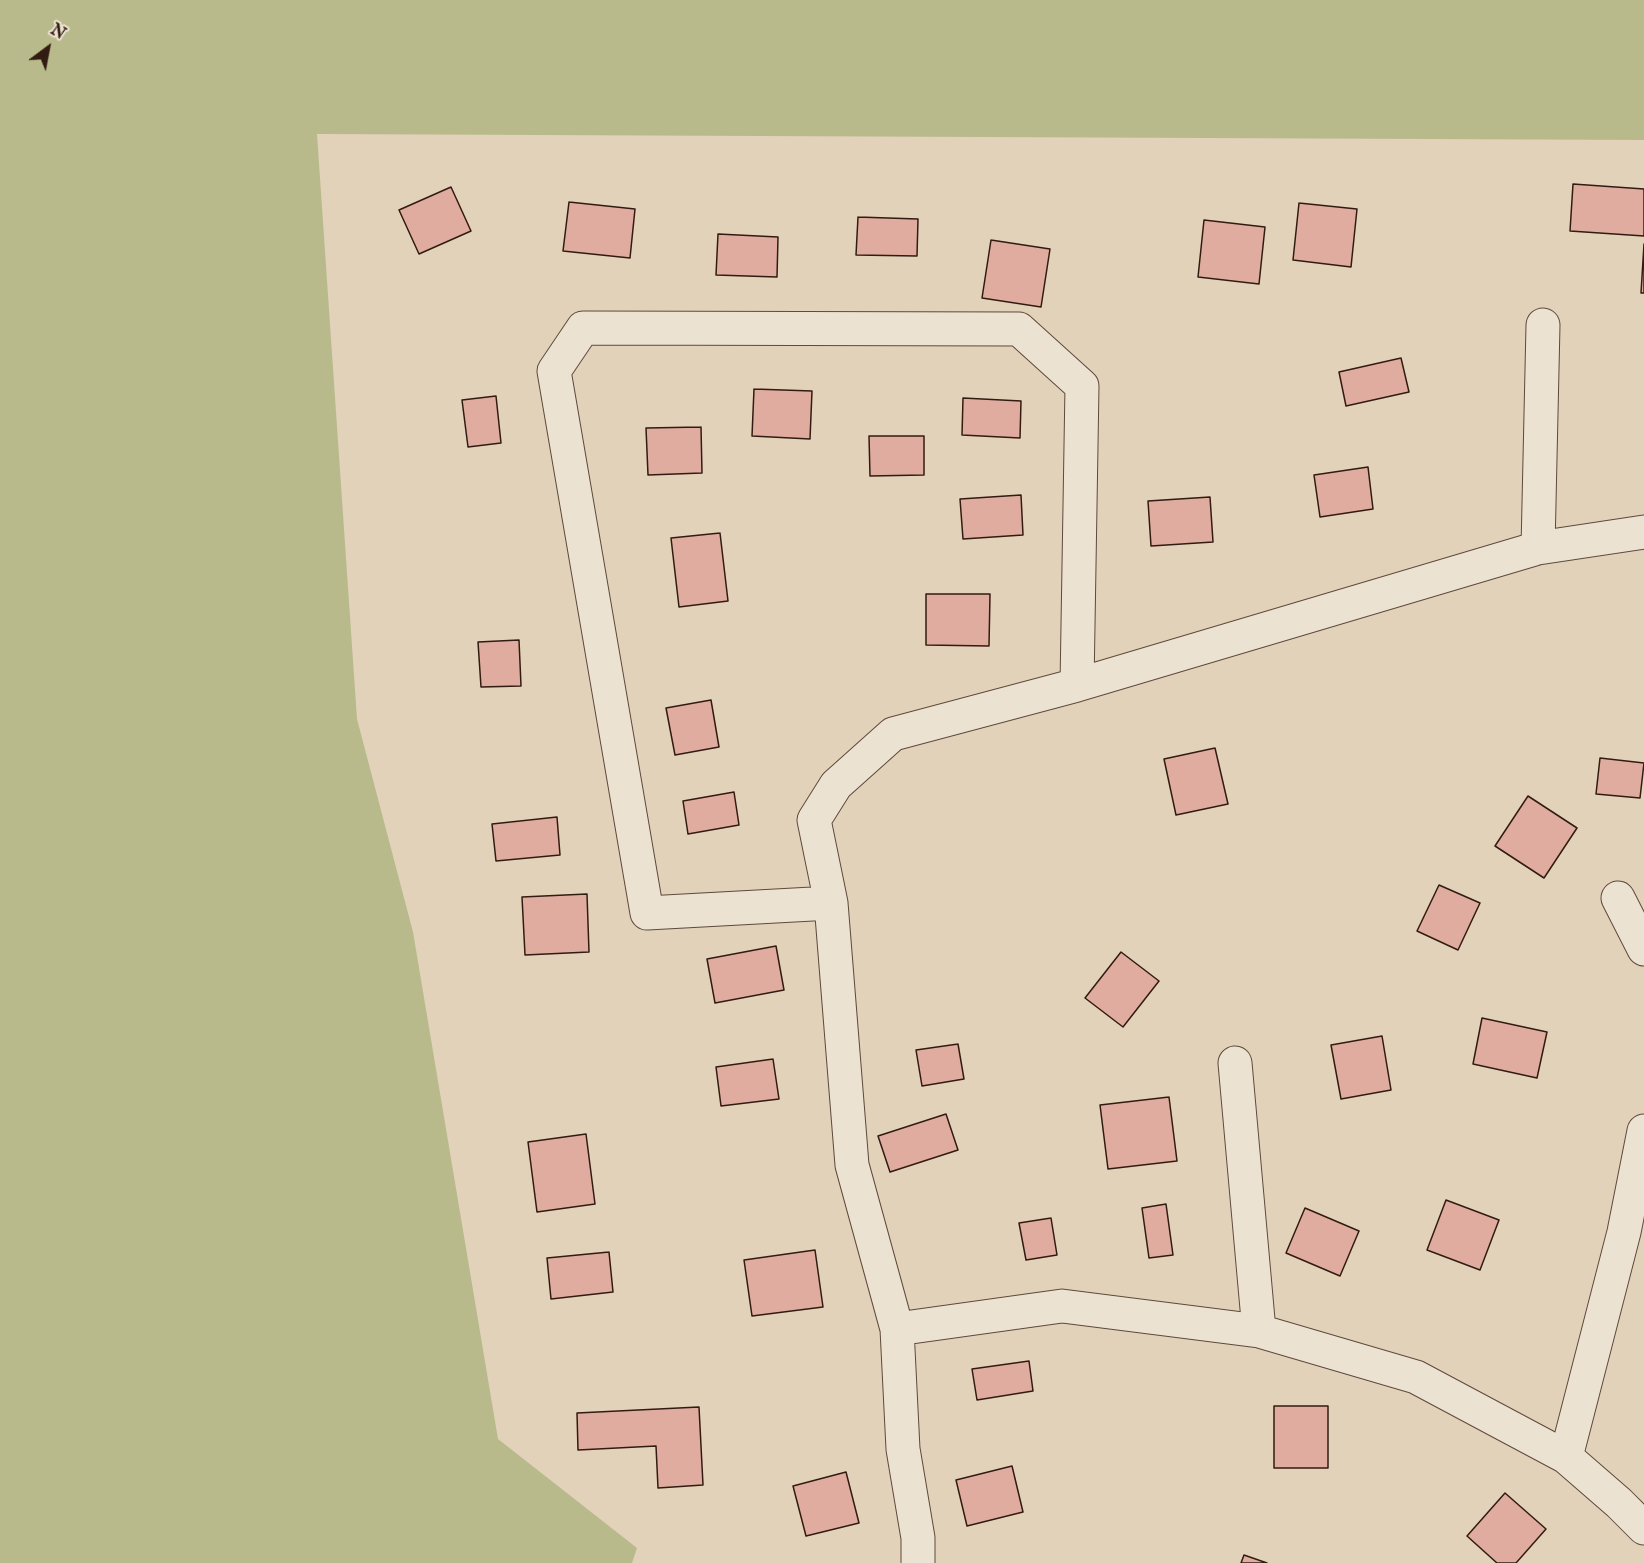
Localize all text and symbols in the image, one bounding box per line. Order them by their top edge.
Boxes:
north arrow [18,18,78,78]
text: N [46,21,69,45]

